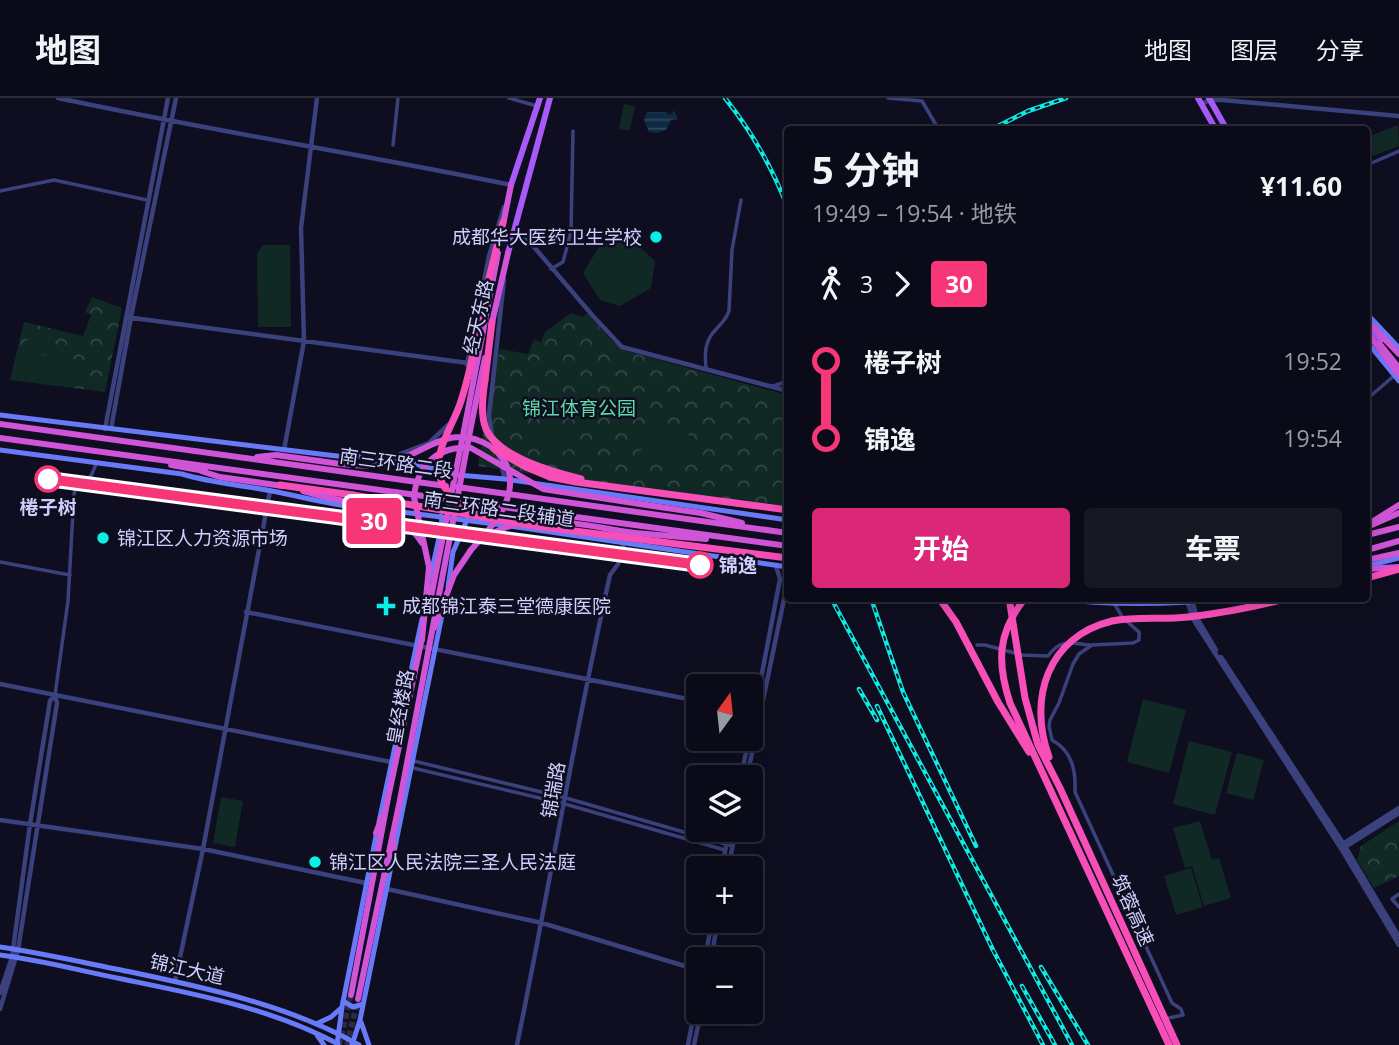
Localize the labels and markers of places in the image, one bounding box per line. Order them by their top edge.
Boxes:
place label: 成都华大医药卫生学校 [452,224,642,250]
marker: 成都华大医药卫生学校 [648,229,664,245]
marker: 棬子树 [35,466,61,492]
place label: 棬子树 [19,494,77,520]
place label: 锦江区人力资源市场 [117,525,288,551]
marker: 锦江区人力资源市场 [95,530,111,546]
marker: 锦逸 [687,552,713,578]
place label: 锦逸 [719,552,757,578]
place label: 成都锦江泰三堂德康医院 [402,593,611,619]
marker: 成都锦江泰三堂德康医院 [376,596,396,616]
place label: 锦江区人民法院三圣人民法庭 [329,849,576,875]
marker: 锦江区人民法院三圣人民法庭 [307,854,323,870]

